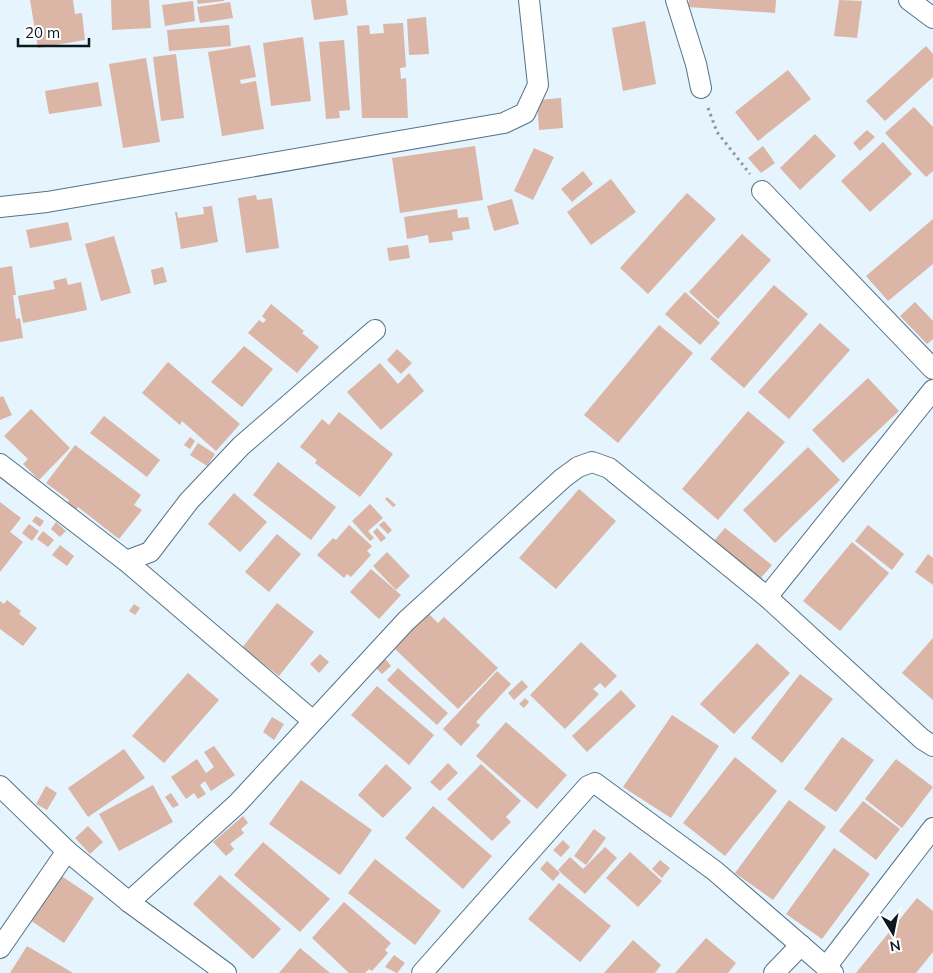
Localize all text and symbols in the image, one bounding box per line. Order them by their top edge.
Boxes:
scale bar [18,15,89,47]
text: 20 m [25,23,60,42]
north arrow [868,908,918,958]
text: N [888,936,902,956]

